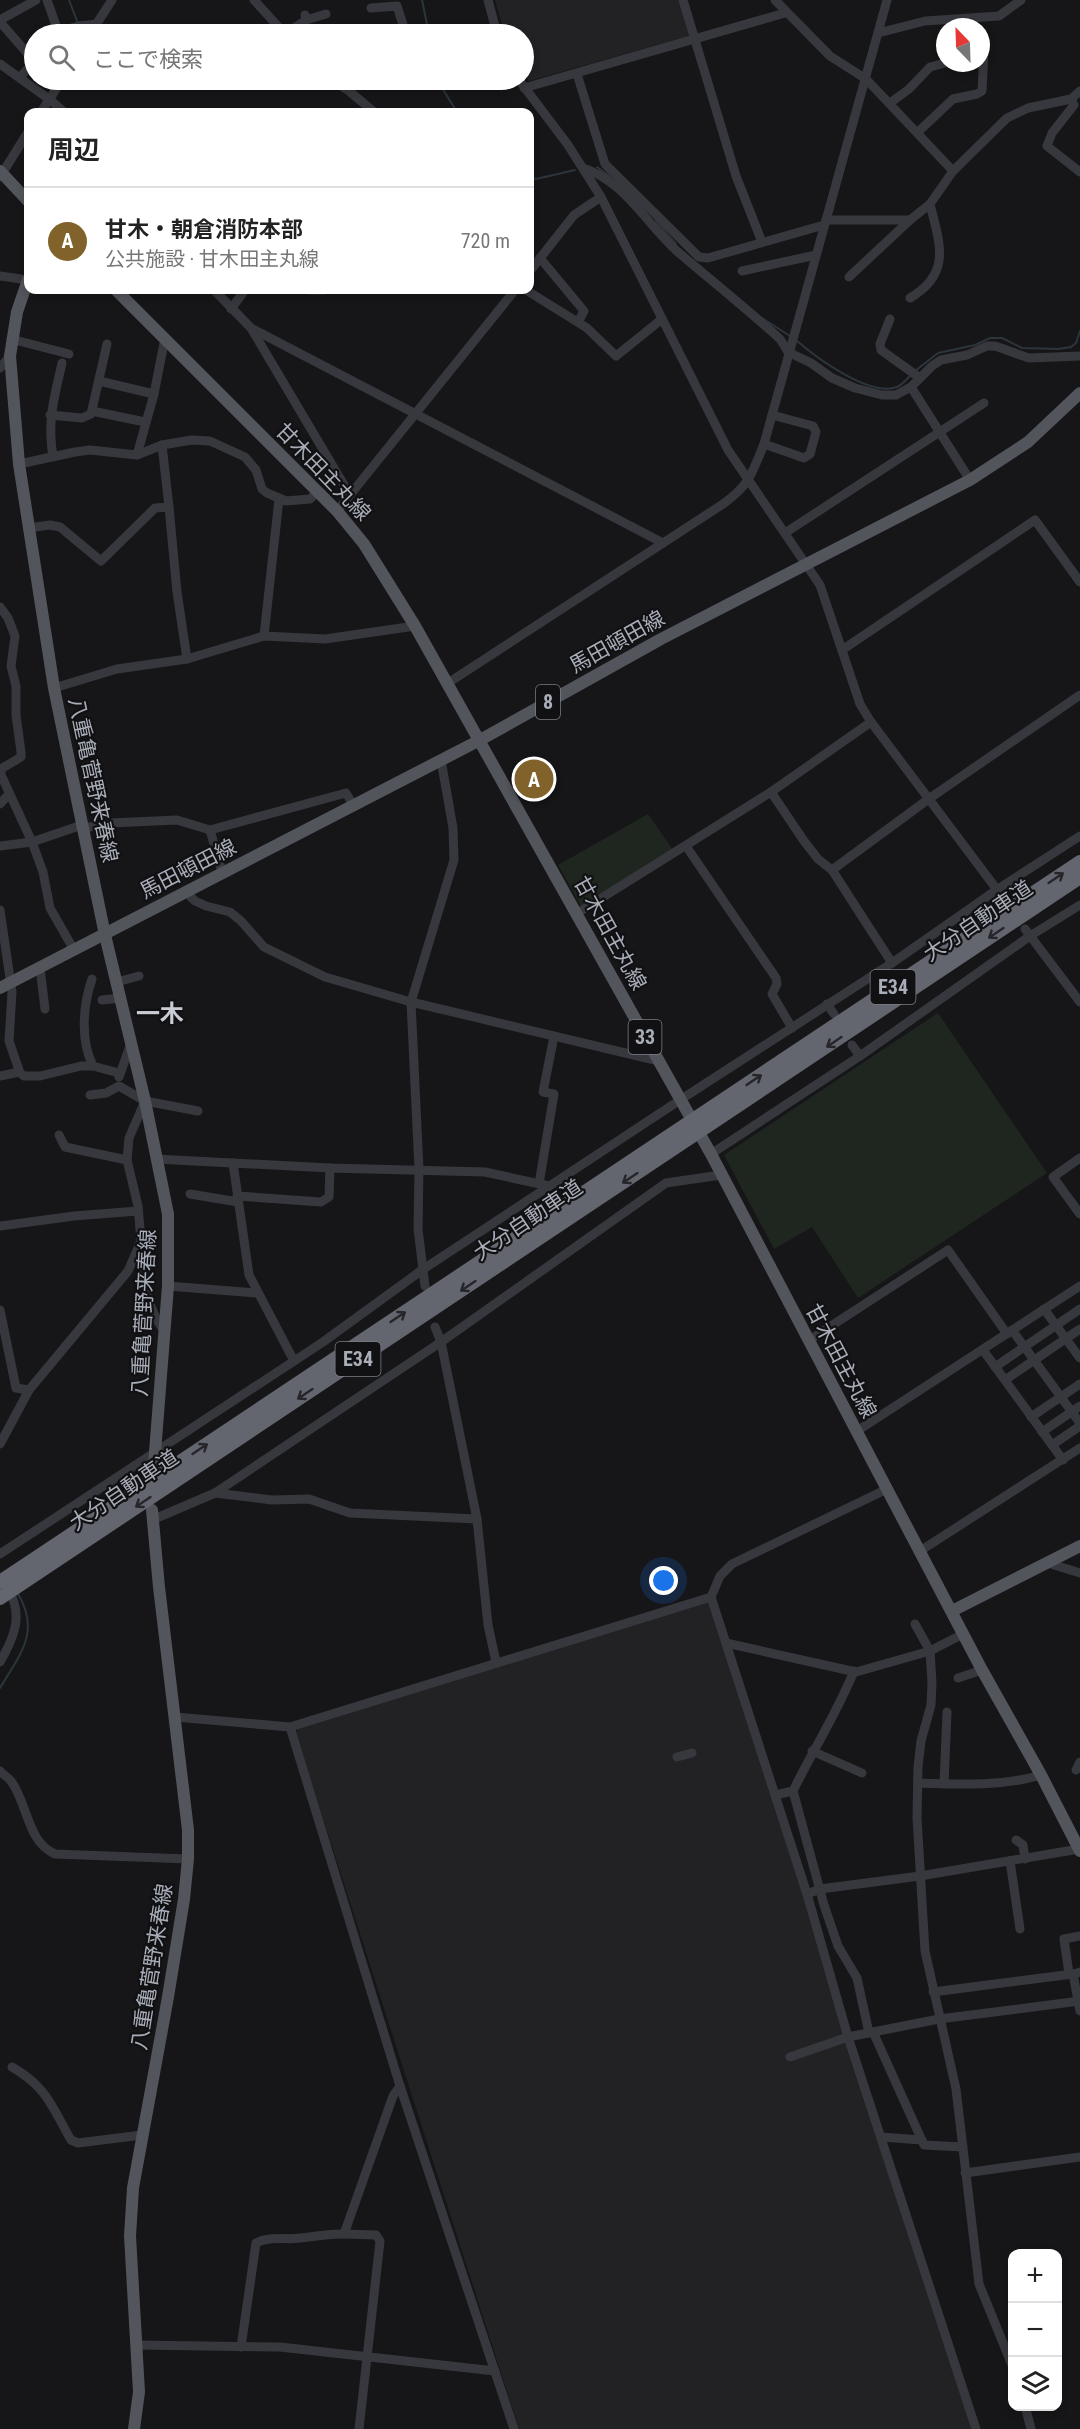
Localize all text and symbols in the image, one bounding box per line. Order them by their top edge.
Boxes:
north arrow [936,18,990,72]
search box [24,24,534,90]
icon: search [45,41,78,74]
text: ここで検索 [93,47,203,72]
text: 周辺 [48,135,100,165]
text: 甘木・朝倉消防本部 [105,217,303,242]
text: A [62,229,73,253]
text: 720 m [461,229,510,253]
text: 公共施設 · 甘木田主丸線 [105,247,319,271]
street label: 甘木田主丸線 [271,418,375,526]
street label: 馬田頓田線 [565,606,669,678]
road number: 8 [536,685,560,719]
street label: 八重亀菅野来春線 [64,695,122,865]
pin: A [514,756,554,802]
street label: 馬田頓田線 [136,834,240,904]
street label: 甘木田主丸線 [569,872,651,994]
one-way arrow [1047,872,1064,884]
street label: 大分自動車道 [919,876,1037,966]
one-way arrow [989,927,1005,939]
road number: E34 [870,970,916,1004]
district label: 一木 [136,1000,184,1028]
road number: 33 [628,1020,662,1054]
one-way arrow [826,1036,843,1048]
one-way arrow [745,1073,762,1085]
one-way arrow [622,1172,639,1184]
street label: 大分自動車道 [469,1175,587,1265]
street label: 八重亀菅野来春線 [128,1228,160,1398]
one-way arrow [460,1280,476,1292]
street label: 甘木田主丸線 [801,1300,881,1422]
one-way arrow [389,1311,405,1323]
road number: E34 [336,1342,380,1376]
one-way arrow [298,1388,314,1400]
one-way arrow [192,1442,209,1455]
street label: 大分自動車道 [65,1445,183,1535]
one-way arrow [135,1496,152,1508]
your location [649,1566,678,1595]
street label: 八重亀菅野来春線 [127,1882,177,2052]
map controls [1008,2249,1062,2411]
button: + [1008,2249,1062,2303]
button: − [1008,2303,1062,2357]
button: layers [1008,2357,1062,2411]

